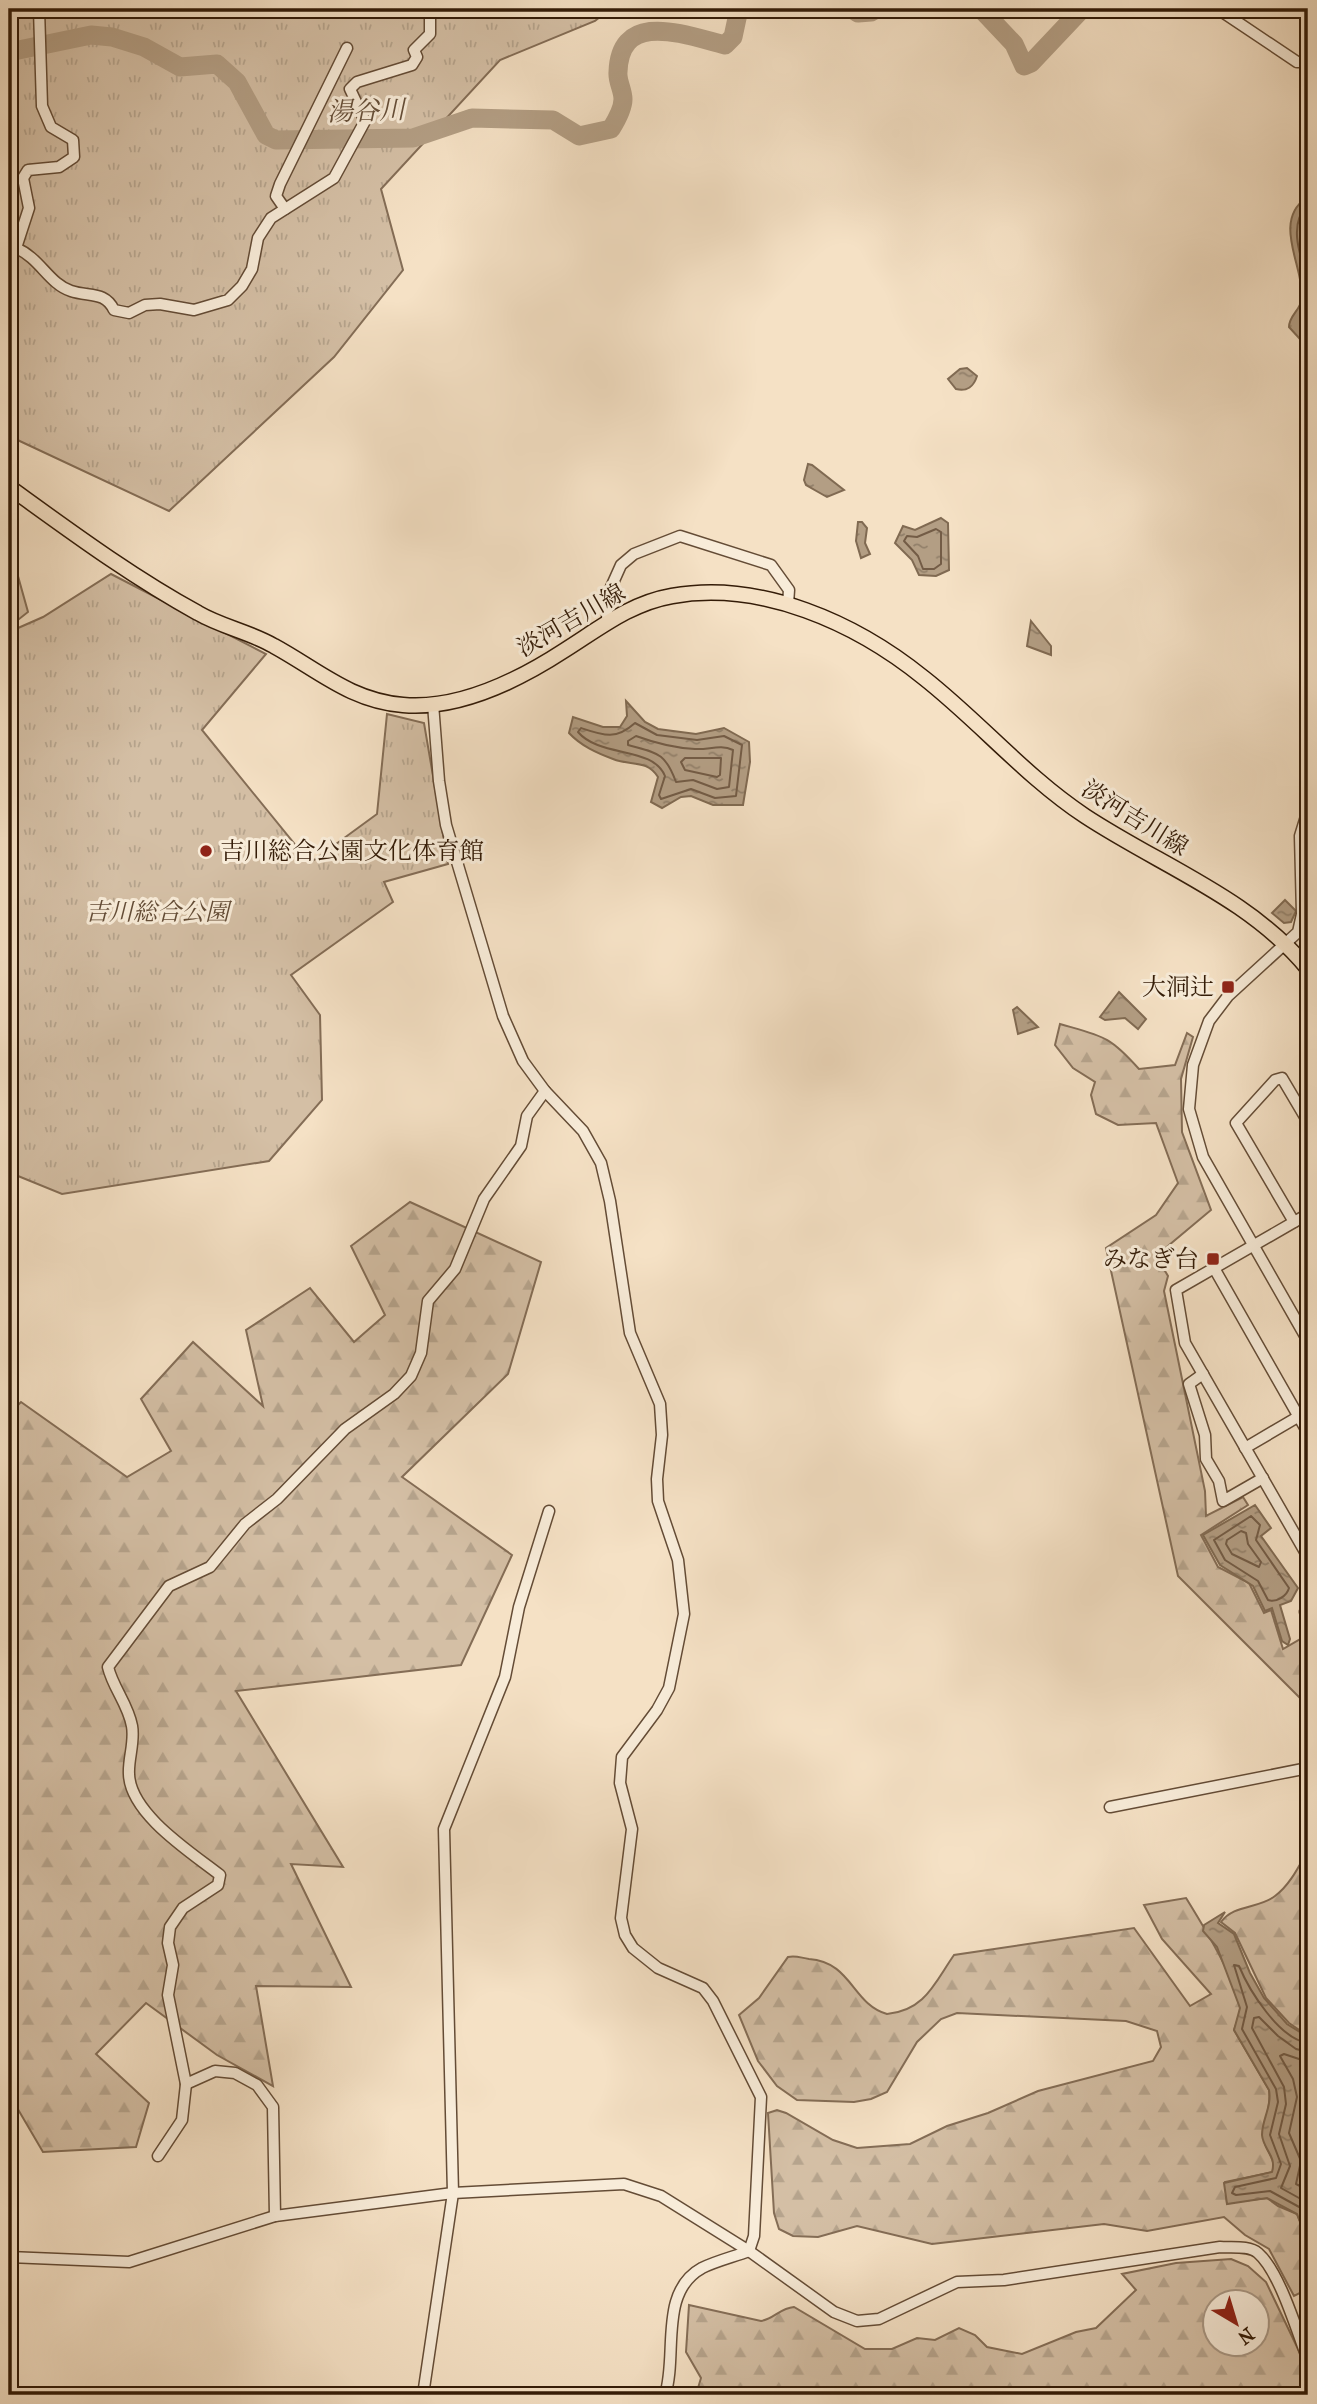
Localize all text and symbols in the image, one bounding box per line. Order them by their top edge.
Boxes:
water label: 湯谷川 [326,94,409,128]
street label: 淡河吉川線 [512,578,630,662]
street label: 淡河吉川線 [1077,774,1193,862]
place label: 吉川総合公園文化体育館 [220,837,484,865]
marker: 吉川総合公園文化体育館 [198,843,214,859]
park label: 吉川総合公園 [85,898,233,926]
place label: 大洞辻 [1142,973,1214,1001]
marker: 大洞辻 [1220,979,1236,995]
place label: みなぎ台 [1103,1245,1199,1273]
marker: みなぎ台 [1205,1251,1221,1267]
north arrow [1202,2288,1272,2358]
text: N [1233,2323,1258,2349]

